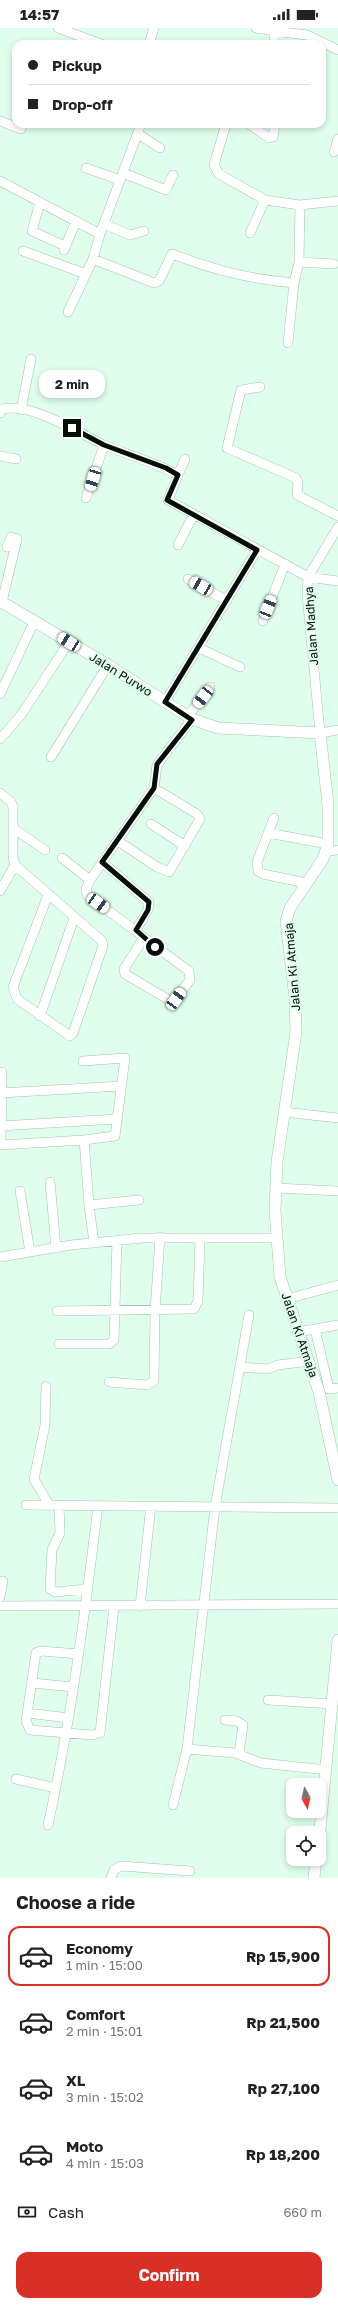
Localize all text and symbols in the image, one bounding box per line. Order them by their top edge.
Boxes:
text: 14:57 [20,5,59,23]
text: Pickup [52,56,102,74]
text: Drop-off [52,95,112,113]
callout: 2 min [39,370,105,398]
text: 2 min [55,376,89,392]
route end [63,419,81,437]
car [84,466,102,492]
car [188,575,214,597]
street label: Jalan Madhya [301,586,321,666]
car [258,594,278,620]
car [56,631,82,653]
street label: Jalan Purwo [87,649,155,699]
car [191,684,215,710]
car [85,891,111,915]
street label: Jalan Ki Atmaja [281,922,303,1012]
route start [146,938,164,956]
car [164,986,188,1012]
street label: Jalan Ki Atmaja [278,1291,322,1379]
north arrow [286,1778,326,1818]
map controls [286,1778,326,1866]
button: locate [286,1826,326,1866]
text: Choose a ride [16,1891,135,1913]
icon: car [18,1938,54,1974]
text: Economy [66,1939,133,1957]
text: Rp 15,900 [246,1947,320,1965]
text: 1 min · 15:00 [66,1957,143,1973]
icon: car [18,2004,54,2040]
text: Comfort [66,2005,125,2023]
text: Rp 21,500 [246,2013,320,2031]
text: 2 min · 15:01 [66,2023,142,2039]
icon: car [18,2070,54,2106]
text: XL [66,2071,85,2089]
text: Rp 27,100 [247,2079,320,2097]
text: 3 min · 15:02 [66,2089,144,2105]
icon: car [18,2136,54,2172]
text: Moto [66,2137,103,2155]
text: Rp 18,200 [246,2145,320,2163]
text: 4 min · 15:03 [66,2155,144,2171]
icon: cash [16,2201,38,2223]
text: Cash [48,2203,84,2221]
text: 660 m [283,2204,322,2220]
button: Confirm [16,2252,322,2298]

